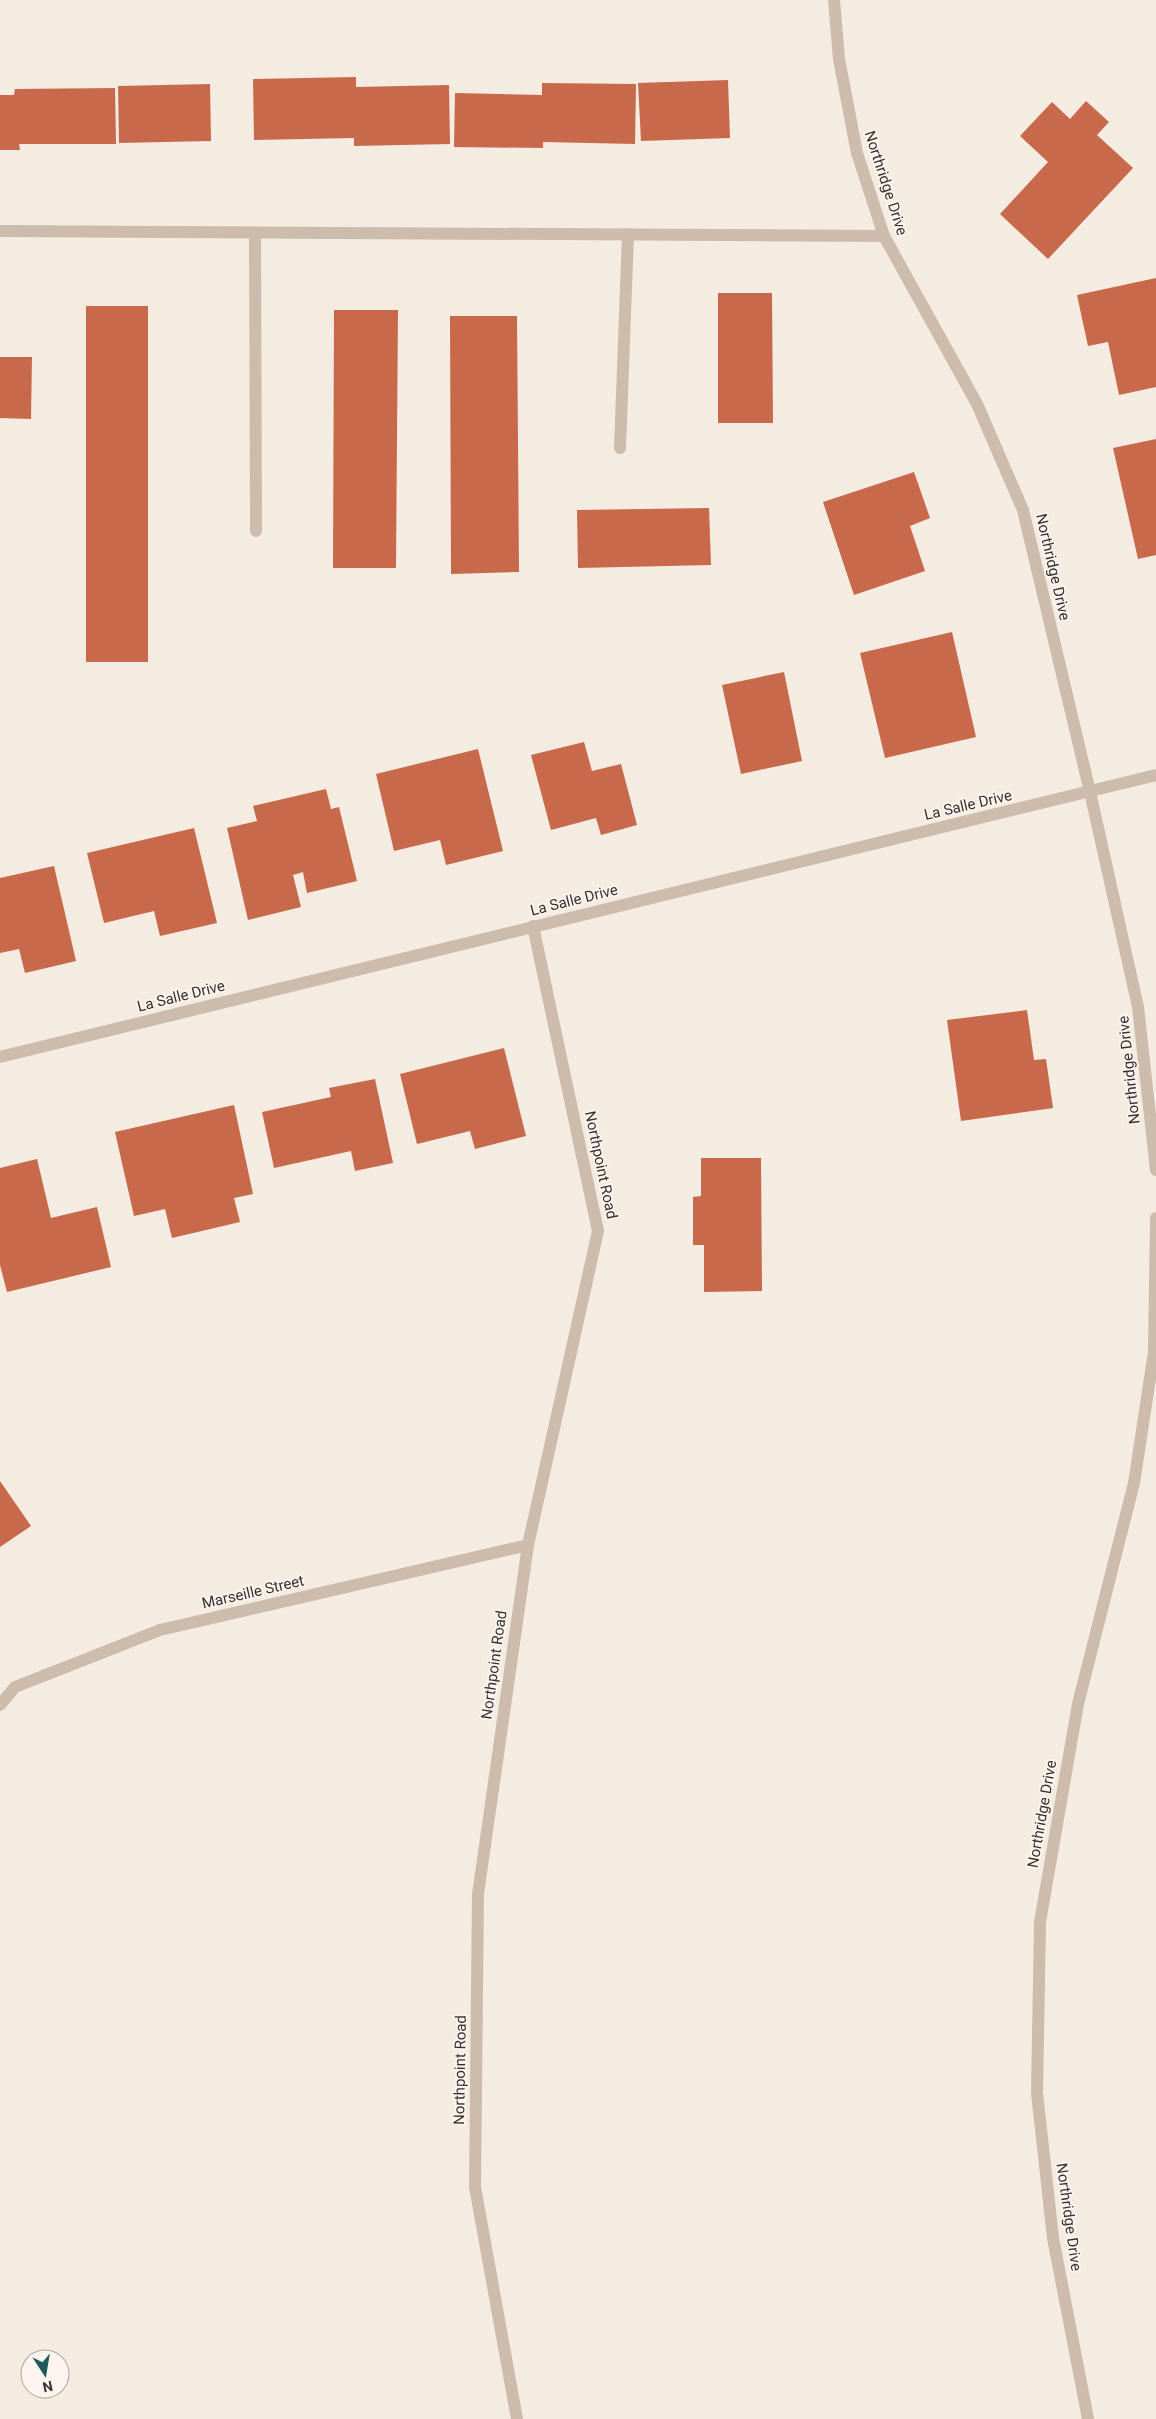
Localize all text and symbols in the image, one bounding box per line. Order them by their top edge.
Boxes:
street label: Northridge Drive [861,128,911,238]
street label: Northridge Drive [1032,512,1074,622]
street label: La Salle Drive [922,786,1014,824]
street label: La Salle Drive [528,880,620,920]
street label: La Salle Drive [135,976,227,1016]
street label: Northridge Drive [1114,1015,1144,1125]
street label: Northpoint Road [581,1109,621,1221]
street label: Marseille Street [200,1571,306,1612]
street label: Northpoint Road [477,1609,511,1721]
street label: Northridge Drive [1024,1759,1060,1869]
street label: Northpoint Road [450,2015,470,2125]
street label: Northridge Drive [1053,2162,1085,2272]
north arrow [20,2349,70,2399]
text: N [41,2378,54,2396]

